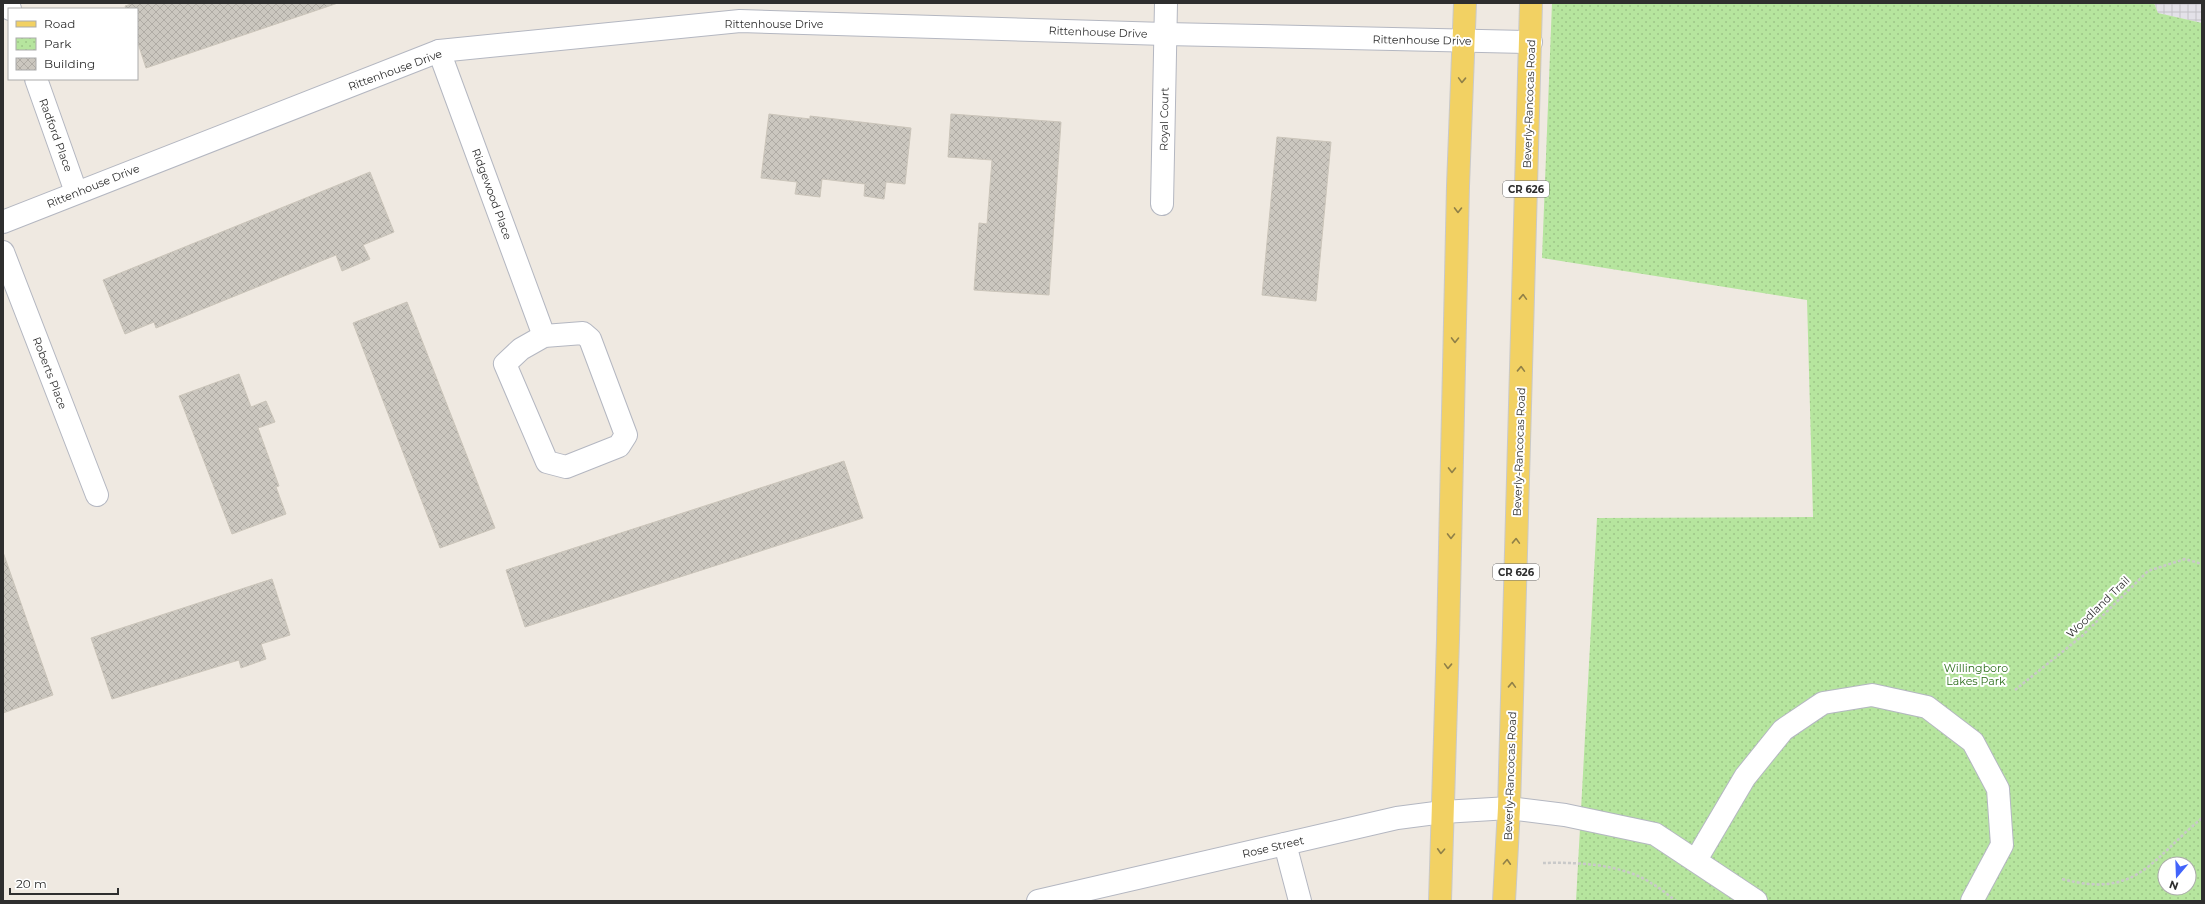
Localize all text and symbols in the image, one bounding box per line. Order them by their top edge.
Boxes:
legend [8,8,138,80]
text: Road [44,16,75,31]
street label: Rittenhouse Drive [725,17,824,31]
street label: Rittenhouse Drive [1048,23,1148,41]
street label: Rittenhouse Drive [1372,32,1472,48]
text: Park [44,36,72,51]
street label: Beverly-Rancocas Road [1520,39,1538,169]
street label: Rittenhouse Drive [346,46,444,93]
text: Building [44,56,95,71]
one-way arrow [1458,77,1467,83]
street label: Royal Court [1156,87,1172,151]
street label: Radford Place [36,96,76,174]
street label: Ridgewood Place [469,146,515,242]
street label: Rittenhouse Drive [45,161,142,211]
road number: CR 626 [1503,181,1549,197]
one-way arrow [1454,207,1462,213]
one-way arrow [1519,294,1527,300]
street label: Roberts Place [30,335,70,411]
one-way arrow [1451,337,1459,343]
one-way arrow [1517,366,1525,372]
street label: Beverly-Rancocas Road [1510,387,1528,517]
one-way arrow [1448,467,1456,473]
one-way arrow [1447,533,1455,539]
one-way arrow [1512,538,1521,544]
road number: CR 626 [1493,564,1539,580]
street label: Woodland Trail [2063,573,2133,641]
park label: Willingboro Lakes Park [1944,661,2008,688]
one-way arrow [1443,663,1452,669]
one-way arrow [1508,682,1517,688]
street label: Beverly-Rancocas Road [1501,711,1519,841]
street label: Rose Street [1241,833,1306,861]
one-way arrow [1437,848,1446,854]
north arrow [2157,856,2197,896]
one-way arrow [1502,859,1511,865]
scale bar [10,870,118,896]
text: 20 m [16,876,47,891]
text: N [2167,877,2180,894]

